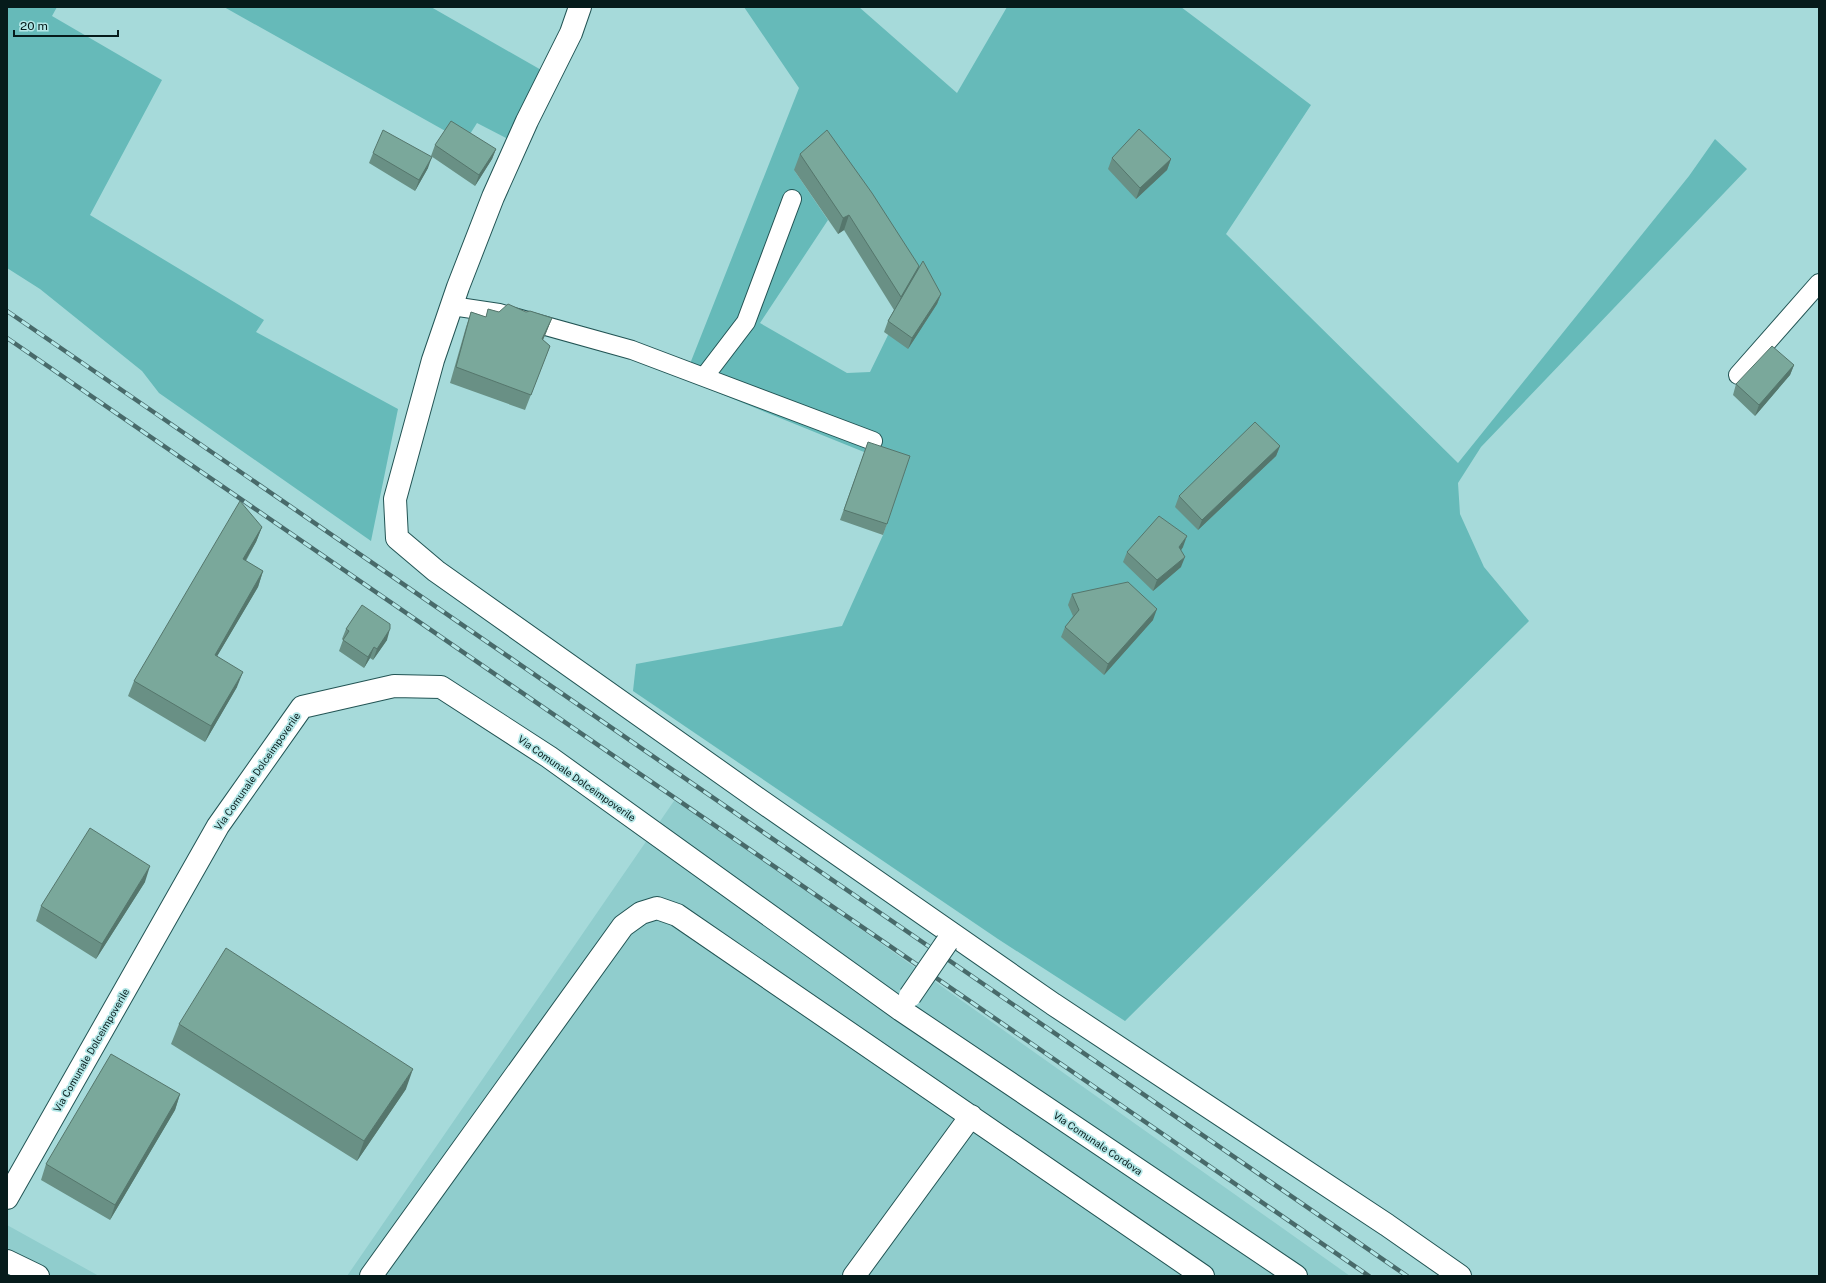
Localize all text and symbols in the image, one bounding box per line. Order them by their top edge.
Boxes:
scale bar [14,12,118,38]
text: 20 m [20,19,48,33]
street label: Via Comunale Dolceimpoverile [212,710,303,832]
street label: Via Comunale Dolceimpoverile [516,733,638,824]
street label: Via Comunale Dolceimpoverile [51,986,132,1114]
street label: Via Comunale Cordova [1051,1109,1145,1177]

